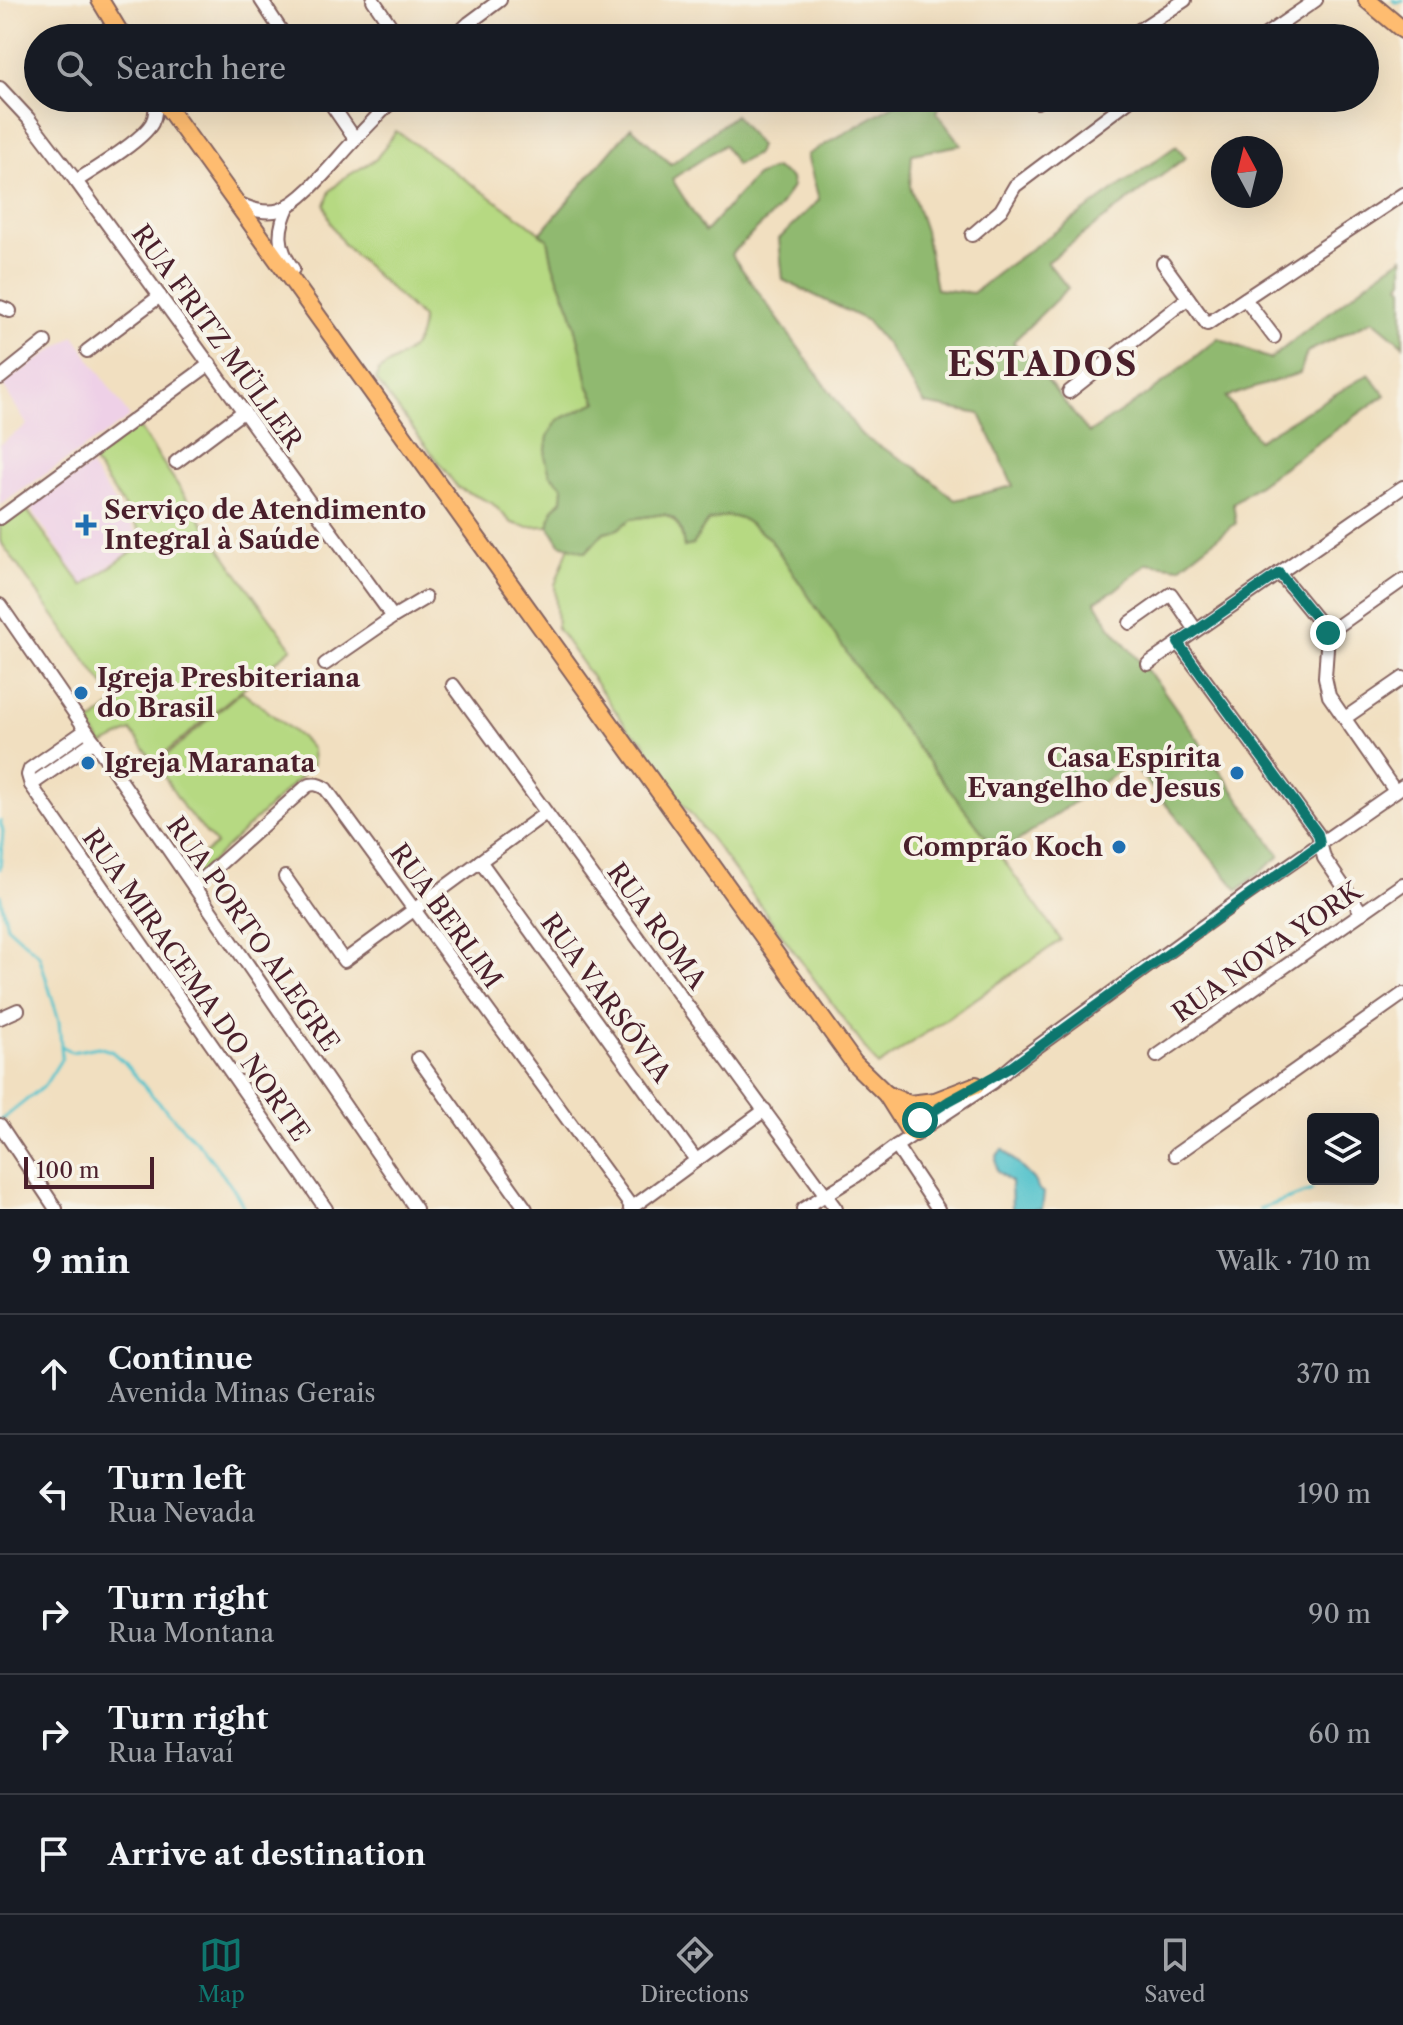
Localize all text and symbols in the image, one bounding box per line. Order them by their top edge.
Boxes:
search box [24,24,1379,112]
icon: search [52,46,96,90]
text: Search here [116,50,286,87]
north arrow [1211,136,1283,208]
street label: RUA FRITZ MÜLLER [125,218,310,457]
district label: ESTADOS [947,343,1139,385]
place label: Serviço de Atendimento Integral à Saúde [104,494,426,556]
marker: Serviço de Atendimento Integral à Saúde [75,514,97,536]
route end [1310,615,1346,651]
place label: Igreja Presbiteriana do Brasil [97,662,361,724]
marker: Igreja Presbiteriana do Brasil [72,684,90,702]
place label: Casa Espírita Evangelho de Jesus [967,742,1222,804]
place label: Igreja Maranata [104,747,317,779]
marker: Igreja Maranata [79,754,97,772]
marker: Casa Espírita Evangelho de Jesus [1228,764,1246,782]
street label: RUA PORTO ALEGRE [160,810,346,1058]
street label: RUA MIRACEMA DO NORTE [76,823,316,1147]
place label: Comprão Koch [903,831,1103,863]
street label: RUA BERLIM [383,837,509,995]
marker: Comprão Koch [1110,838,1128,856]
street label: RUA ROMA [600,856,714,996]
street label: RUA NOVA YORK [1166,874,1369,1029]
street label: RUA VARSÓVIA [534,907,679,1089]
route start [902,1102,938,1138]
map controls [1307,1113,1379,1185]
button: layers [1307,1113,1379,1185]
scale bar [24,1153,154,1189]
text: 100 m [36,1157,99,1184]
text: 9 min [32,1240,130,1282]
text: Walk · 710 m [1216,1245,1371,1277]
text: Continue [108,1340,253,1377]
icon: ahead [32,1352,76,1396]
text: 370 m [1296,1358,1371,1390]
text: Avenida Minas Gerais [108,1377,376,1409]
text: Turn left [108,1460,245,1497]
icon: left [32,1472,76,1516]
text: 190 m [1297,1478,1371,1510]
text: Rua Nevada [108,1497,255,1529]
text: Turn right [108,1580,268,1617]
icon: right [32,1592,76,1636]
text: 90 m [1308,1598,1371,1630]
text: Rua Montana [108,1617,274,1649]
text: Turn right [108,1700,268,1737]
icon: right [32,1712,76,1756]
text: 60 m [1308,1718,1371,1750]
text: Rua Havaí [108,1737,233,1769]
icon: arrive [32,1832,76,1876]
text: Arrive at destination [108,1836,426,1873]
tab: Map [198,1933,245,2008]
tab: Directions [640,1933,749,2008]
tab: Saved [1144,1933,1205,2008]

